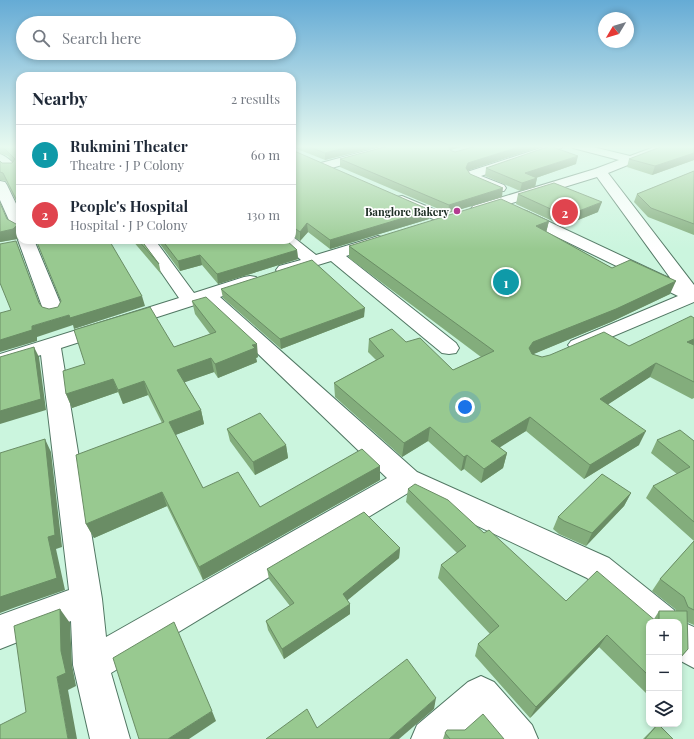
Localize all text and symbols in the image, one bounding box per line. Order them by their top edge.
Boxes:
north arrow [598,12,634,48]
search box [16,16,296,60]
icon: search [30,27,52,49]
text: Search here [62,28,141,48]
text: Nearby [32,87,87,109]
text: 2 results [231,90,280,107]
text: Rukmini Theater [70,136,188,156]
text: 1 [43,146,47,163]
text: 60 m [251,146,280,163]
text: Theatre · J P Colony [70,156,184,173]
text: People's Hospital [70,196,188,216]
pin: 2 [552,197,578,227]
place label: Banglore Bakery [365,204,449,219]
text: 2 [42,206,48,223]
text: 130 m [247,206,280,223]
marker: Banglore Bakery [452,206,462,216]
text: Hospital · J P Colony [70,216,187,233]
pin: 1 [493,267,519,297]
your location [455,397,475,417]
map controls [646,619,682,727]
button: + [646,619,682,655]
button: − [646,655,682,691]
button: layers [646,691,682,727]

